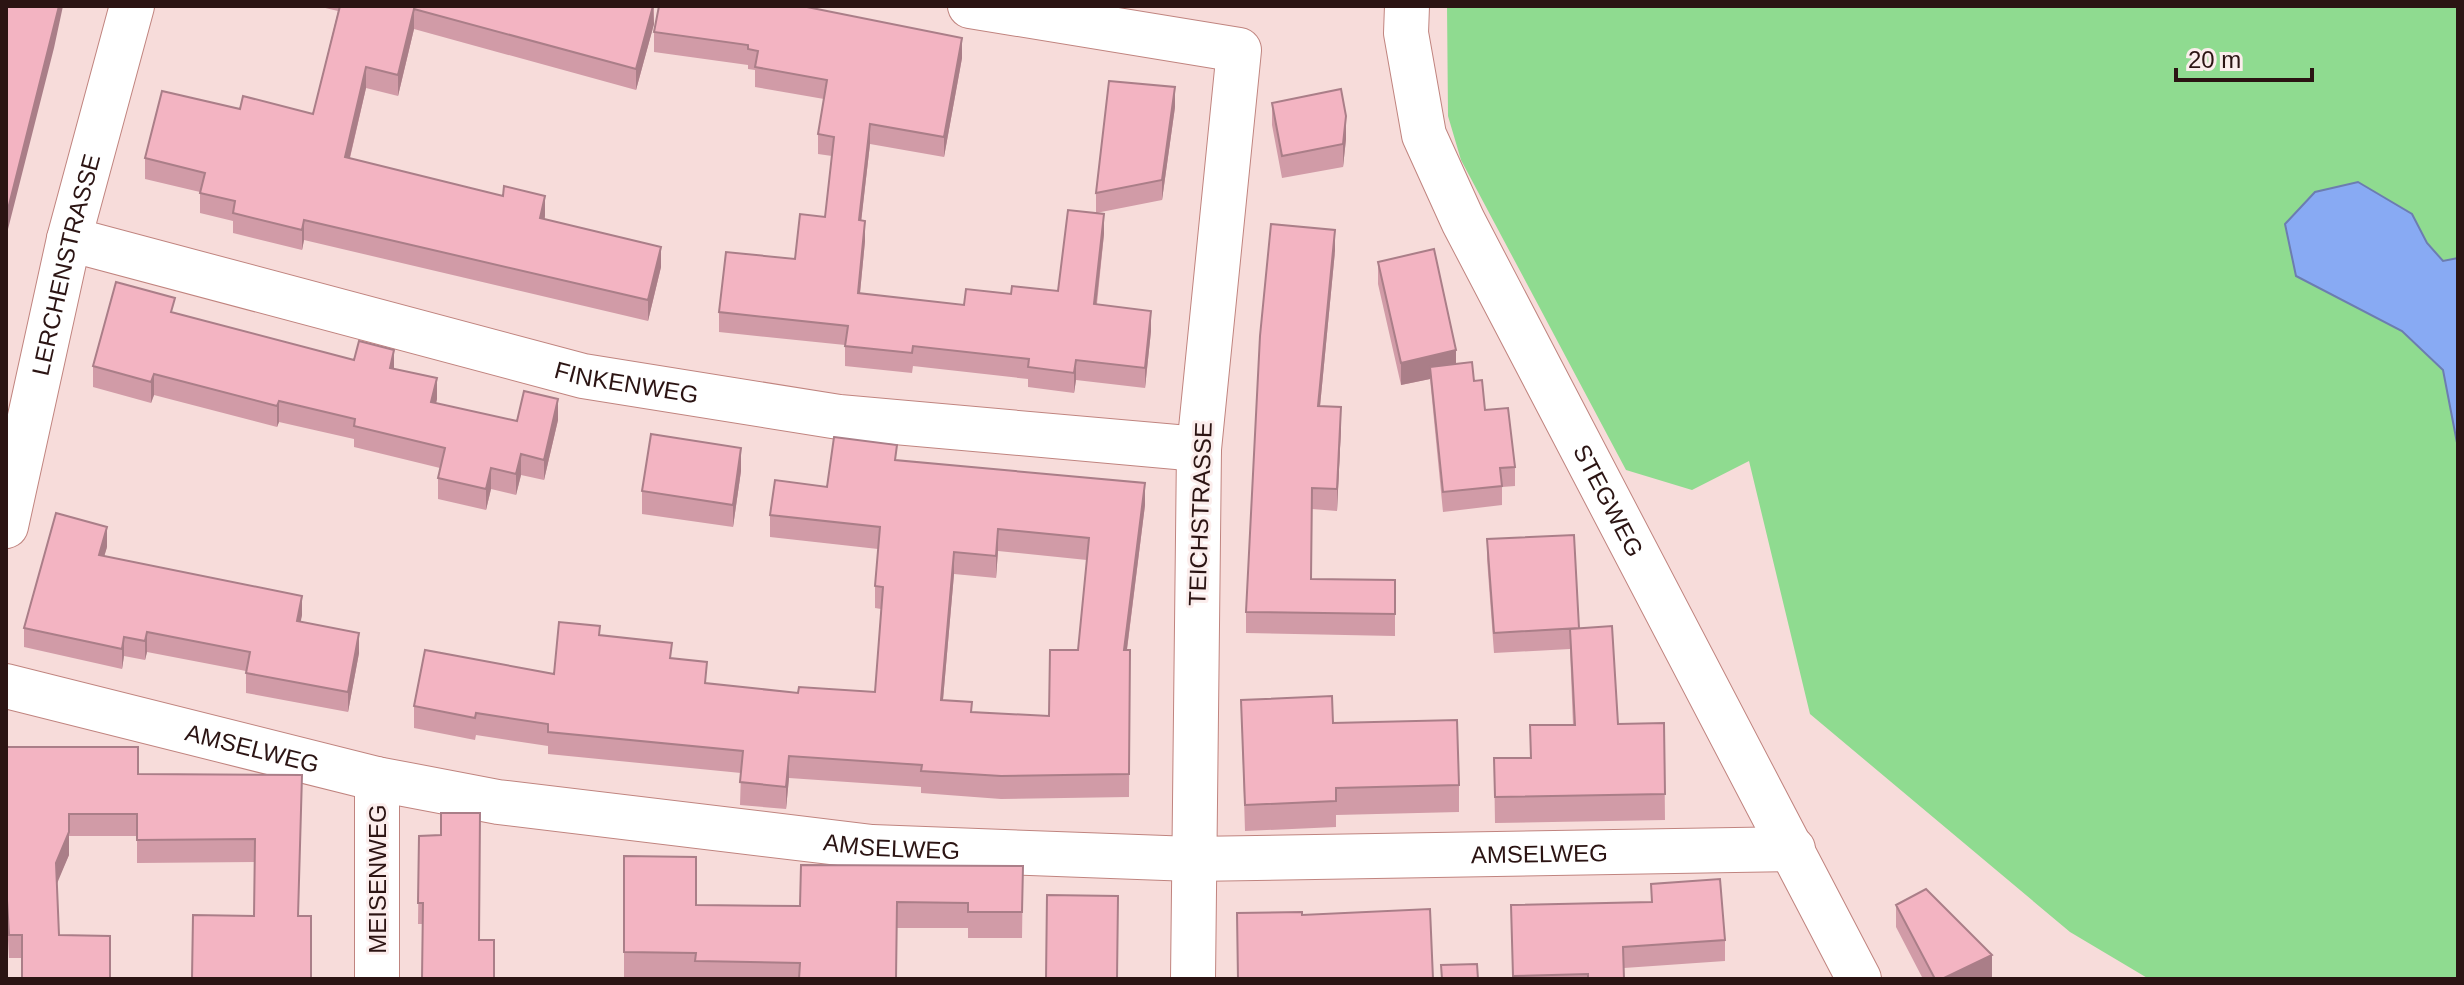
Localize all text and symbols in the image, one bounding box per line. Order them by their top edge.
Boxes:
scale bar [2176,32,2312,82]
text: 20 m [2188,46,2241,73]
street label: LERCHENSTRASSE [26,151,105,378]
street label: FINKENWEG [552,356,700,408]
street label: TEICHSTRASSE [1183,422,1217,606]
street label: STEGWEG [1568,440,1649,561]
street label: AMSELWEG [183,718,322,778]
street label: MEISENWEG [364,804,391,954]
street label: AMSELWEG [822,828,961,864]
street label: AMSELWEG [1471,839,1608,868]

